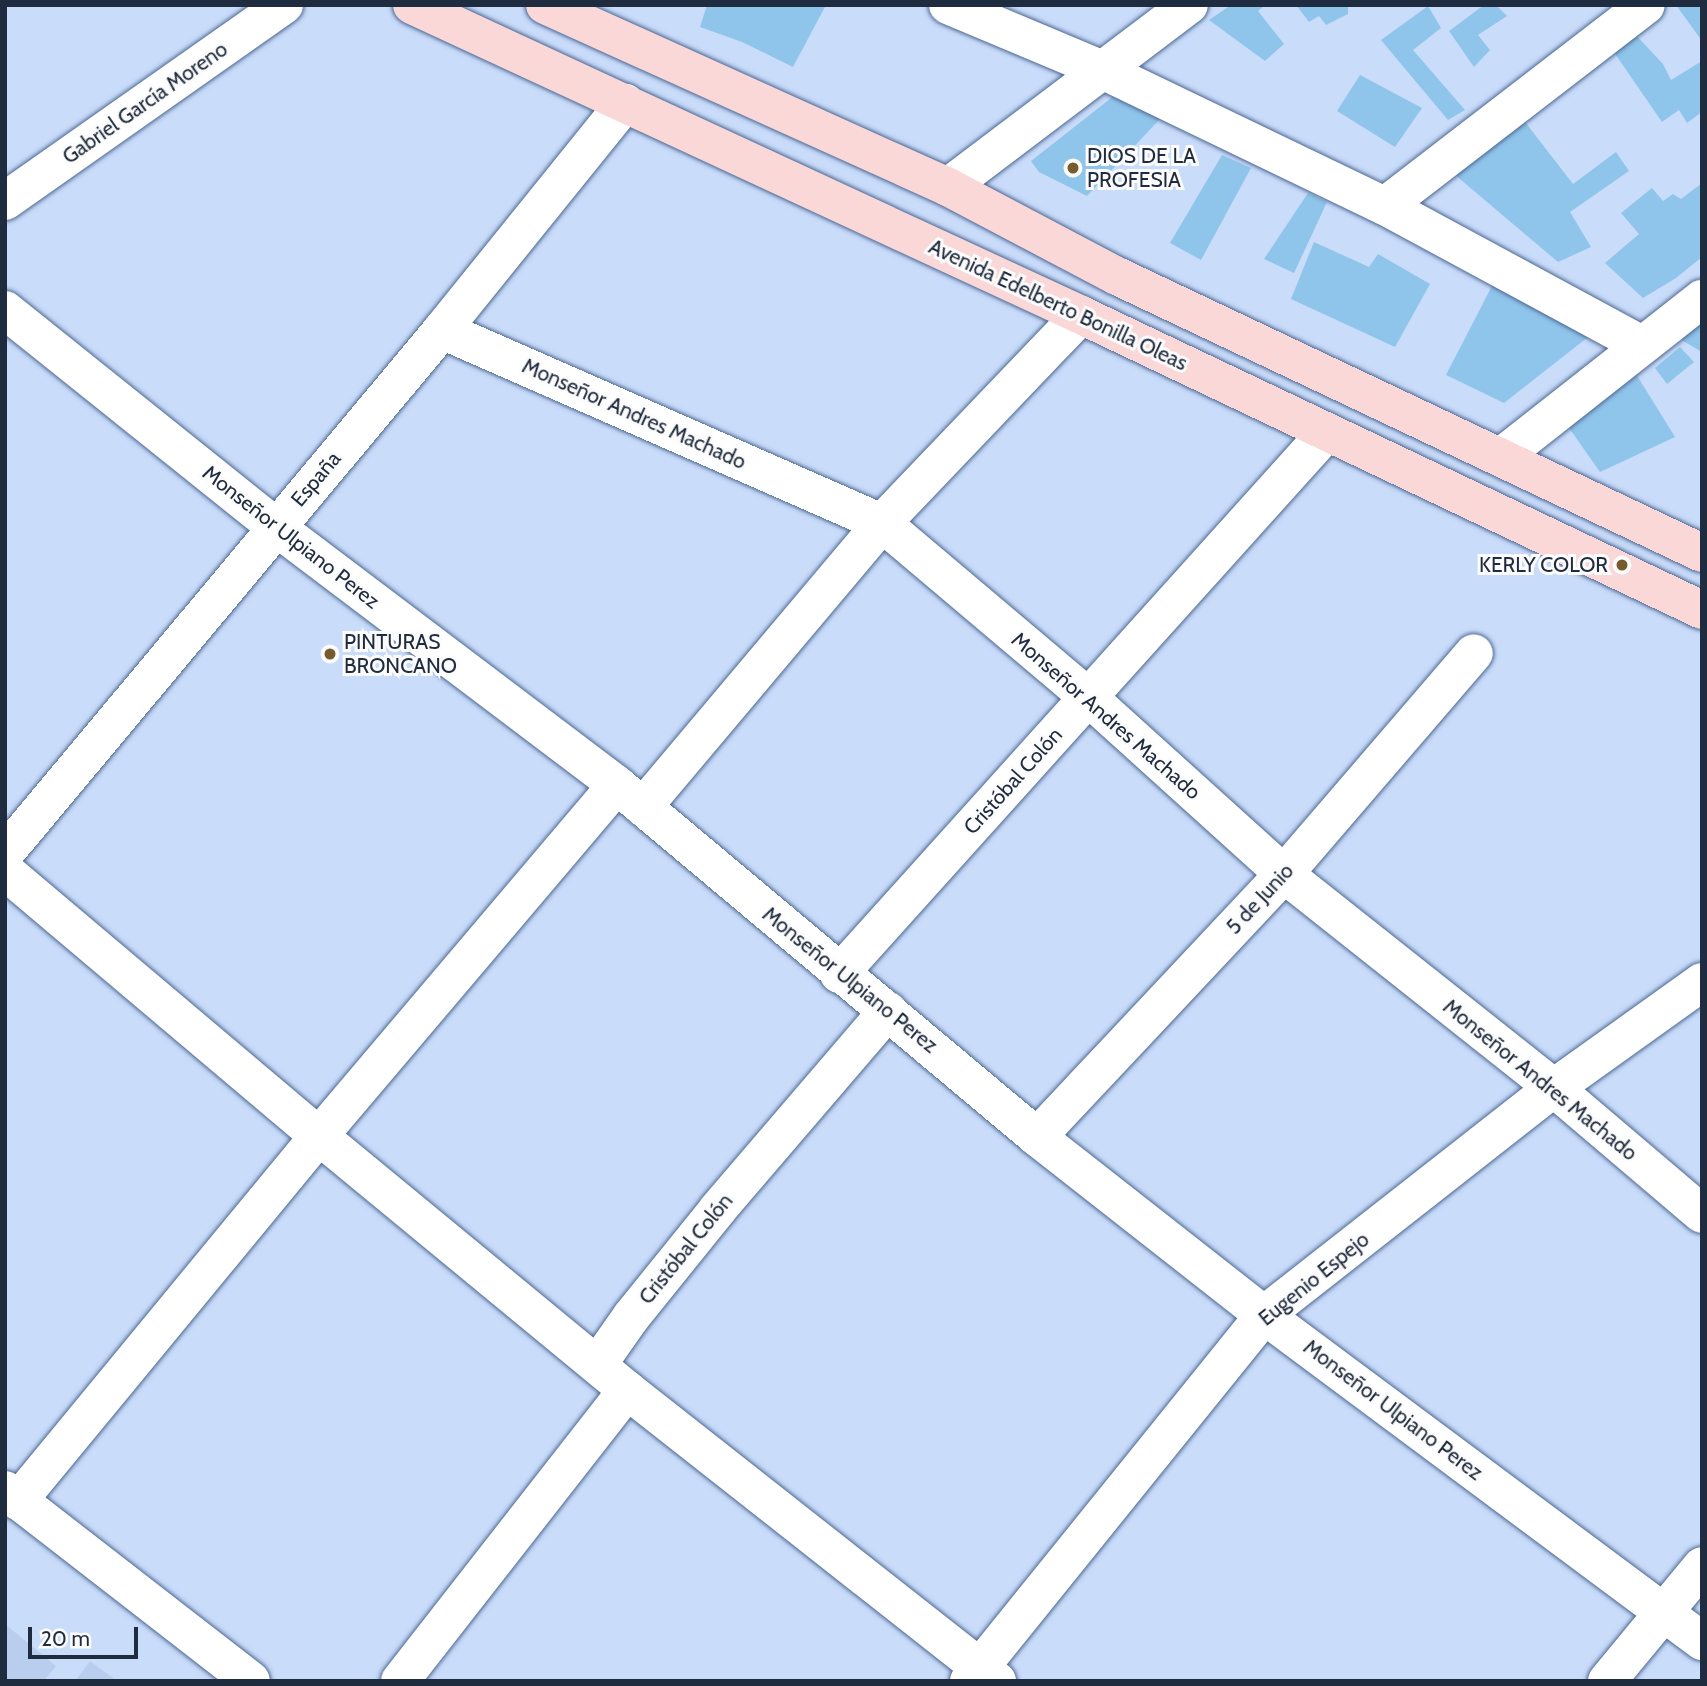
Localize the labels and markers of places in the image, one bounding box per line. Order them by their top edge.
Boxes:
place label: DIOS DE LA PROFESIA [1087,143,1196,193]
marker: DIOS DE LA PROFESIA [1065,160,1081,176]
place label: KERLY COLOR [1479,552,1608,578]
marker: KERLY COLOR [1614,557,1630,573]
place label: PINTURAS BRONCANO [344,629,457,679]
marker: PINTURAS BRONCANO [322,646,338,662]

